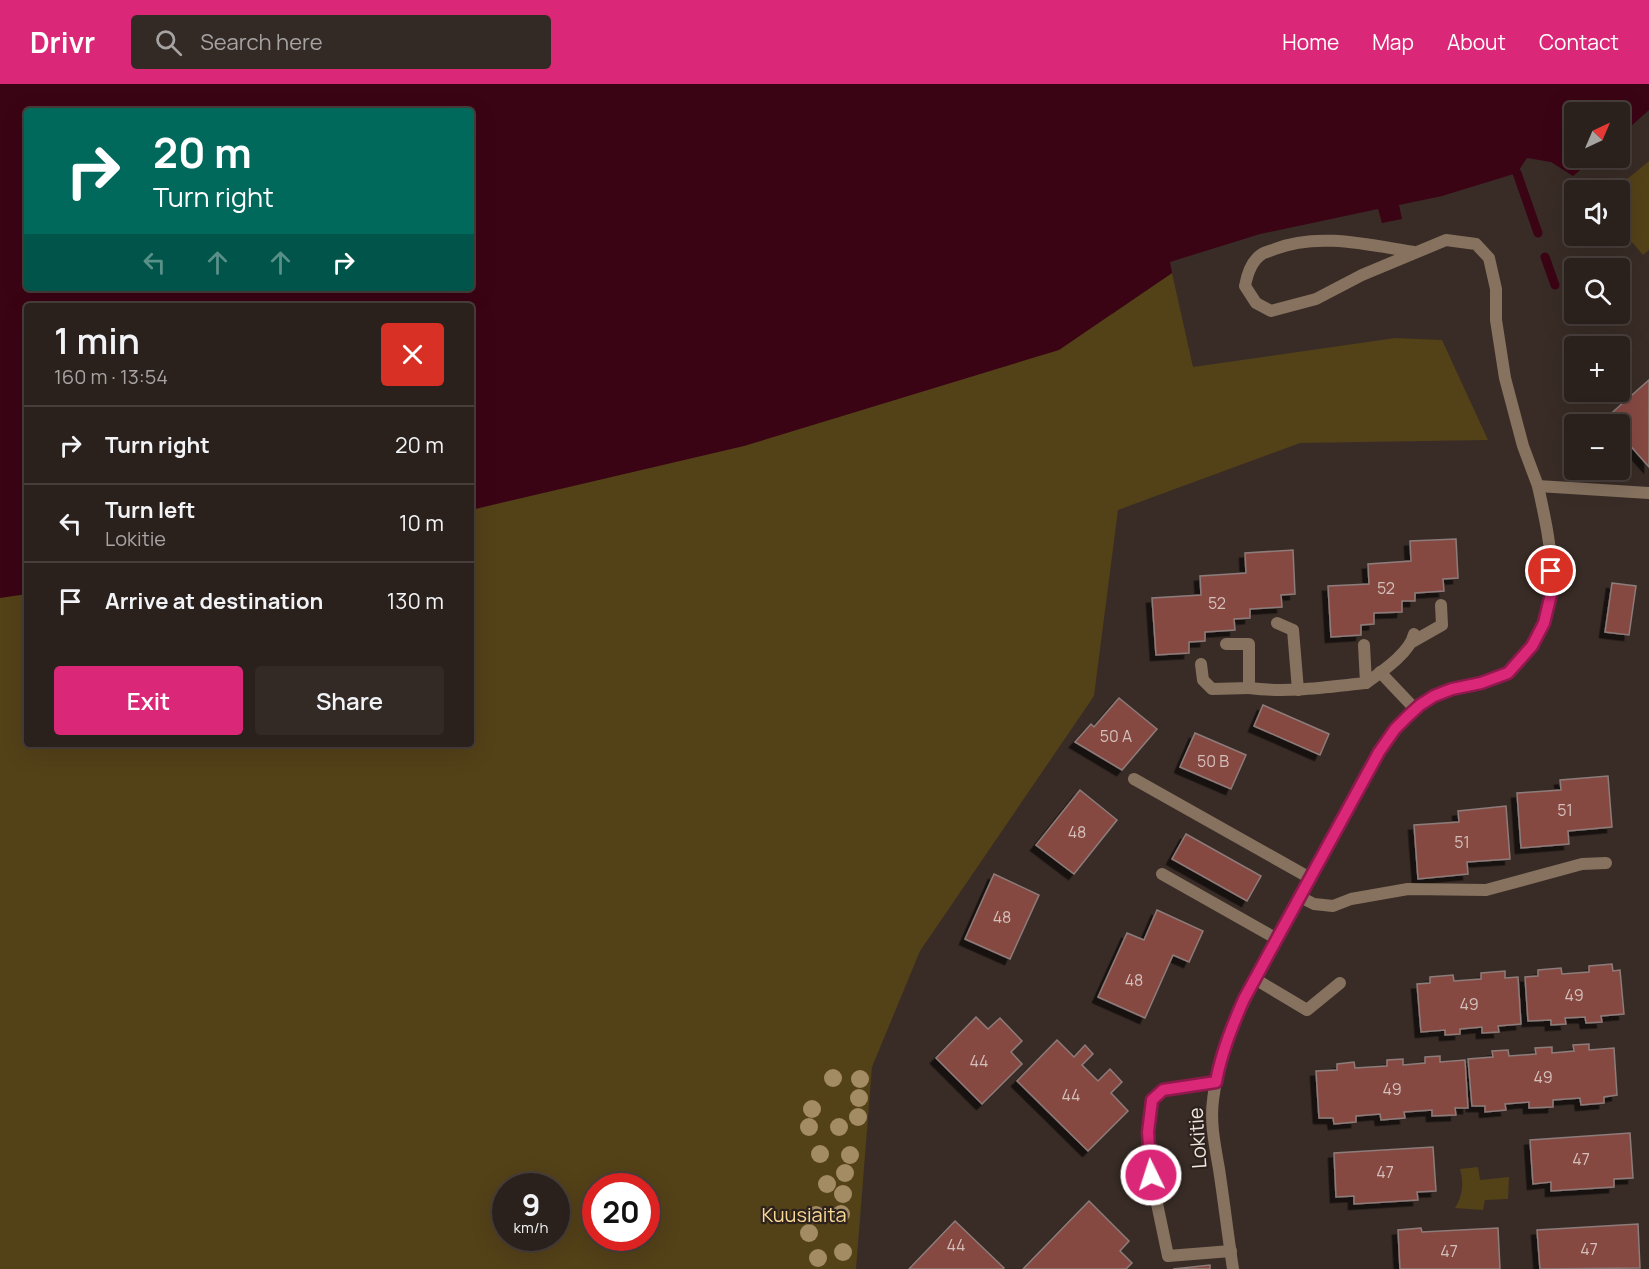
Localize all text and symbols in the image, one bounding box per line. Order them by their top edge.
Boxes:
search box [131,15,551,69]
text: Drivr [30,23,95,61]
icon: search [152,26,185,59]
text: Search here [200,27,323,57]
text: Home [1282,28,1339,56]
text: Map [1372,28,1414,56]
text: About [1447,28,1506,56]
text: Contact [1539,28,1619,56]
north arrow [1564,102,1630,168]
map controls [1564,102,1630,480]
text: 20 m [153,123,252,181]
icon: right [54,132,132,210]
text: Turn right [153,178,274,215]
button: sound [1564,180,1630,246]
icon: left [138,246,171,279]
icon: ahead [201,246,234,279]
icon: ahead [264,246,297,279]
icon: right [327,246,360,279]
button: search [1564,258,1630,324]
text: 1 min [54,316,140,365]
button: close [381,323,444,386]
button: + [1564,336,1630,402]
text: 160 m · 13:54 [54,363,168,390]
button: − [1564,414,1630,480]
icon: right [54,429,87,462]
text: Turn right [105,430,210,460]
text: 20 m [395,430,444,460]
text: Turn left [105,495,195,525]
icon: left [54,507,87,540]
text: 10 m [399,508,444,538]
text: Lokitie [105,525,166,552]
pin [1525,545,1576,596]
icon: arrive [1534,554,1567,587]
house number: 52 [1377,577,1395,599]
icon: arrive [54,585,87,618]
text: Arrive at destination [105,586,323,616]
text: 130 m [387,586,444,616]
house number: 52 [1208,592,1226,614]
button: Exit [54,666,243,735]
button: Share [255,666,444,735]
house number: 50 A [1100,725,1132,747]
house number: 50 B [1197,750,1229,772]
house number: 51 [1557,799,1573,821]
house number: 48 [1068,821,1086,843]
house number: 51 [1454,831,1470,853]
house number: 48 [993,906,1011,928]
house number: 48 [1125,969,1143,991]
house number: 49 [1564,984,1584,1006]
house number: 49 [1459,993,1479,1015]
house number: 44 [969,1050,989,1072]
house number: 49 [1533,1066,1553,1088]
house number: 49 [1382,1078,1402,1100]
house number: 44 [1061,1084,1081,1106]
street label: Lokitie [1181,1107,1213,1169]
position arrow [1119,1143,1183,1207]
house number: 47 [1572,1148,1590,1170]
house number: 47 [1376,1161,1394,1183]
speed limit sign: 20 [582,1173,660,1251]
text: 9 [522,1184,540,1225]
park label: Kuusiaita [762,1201,847,1228]
text: km/h [514,1217,548,1238]
house number: 44 [946,1234,966,1256]
house number: 47 [1580,1238,1598,1260]
house number: 47 [1440,1240,1458,1262]

